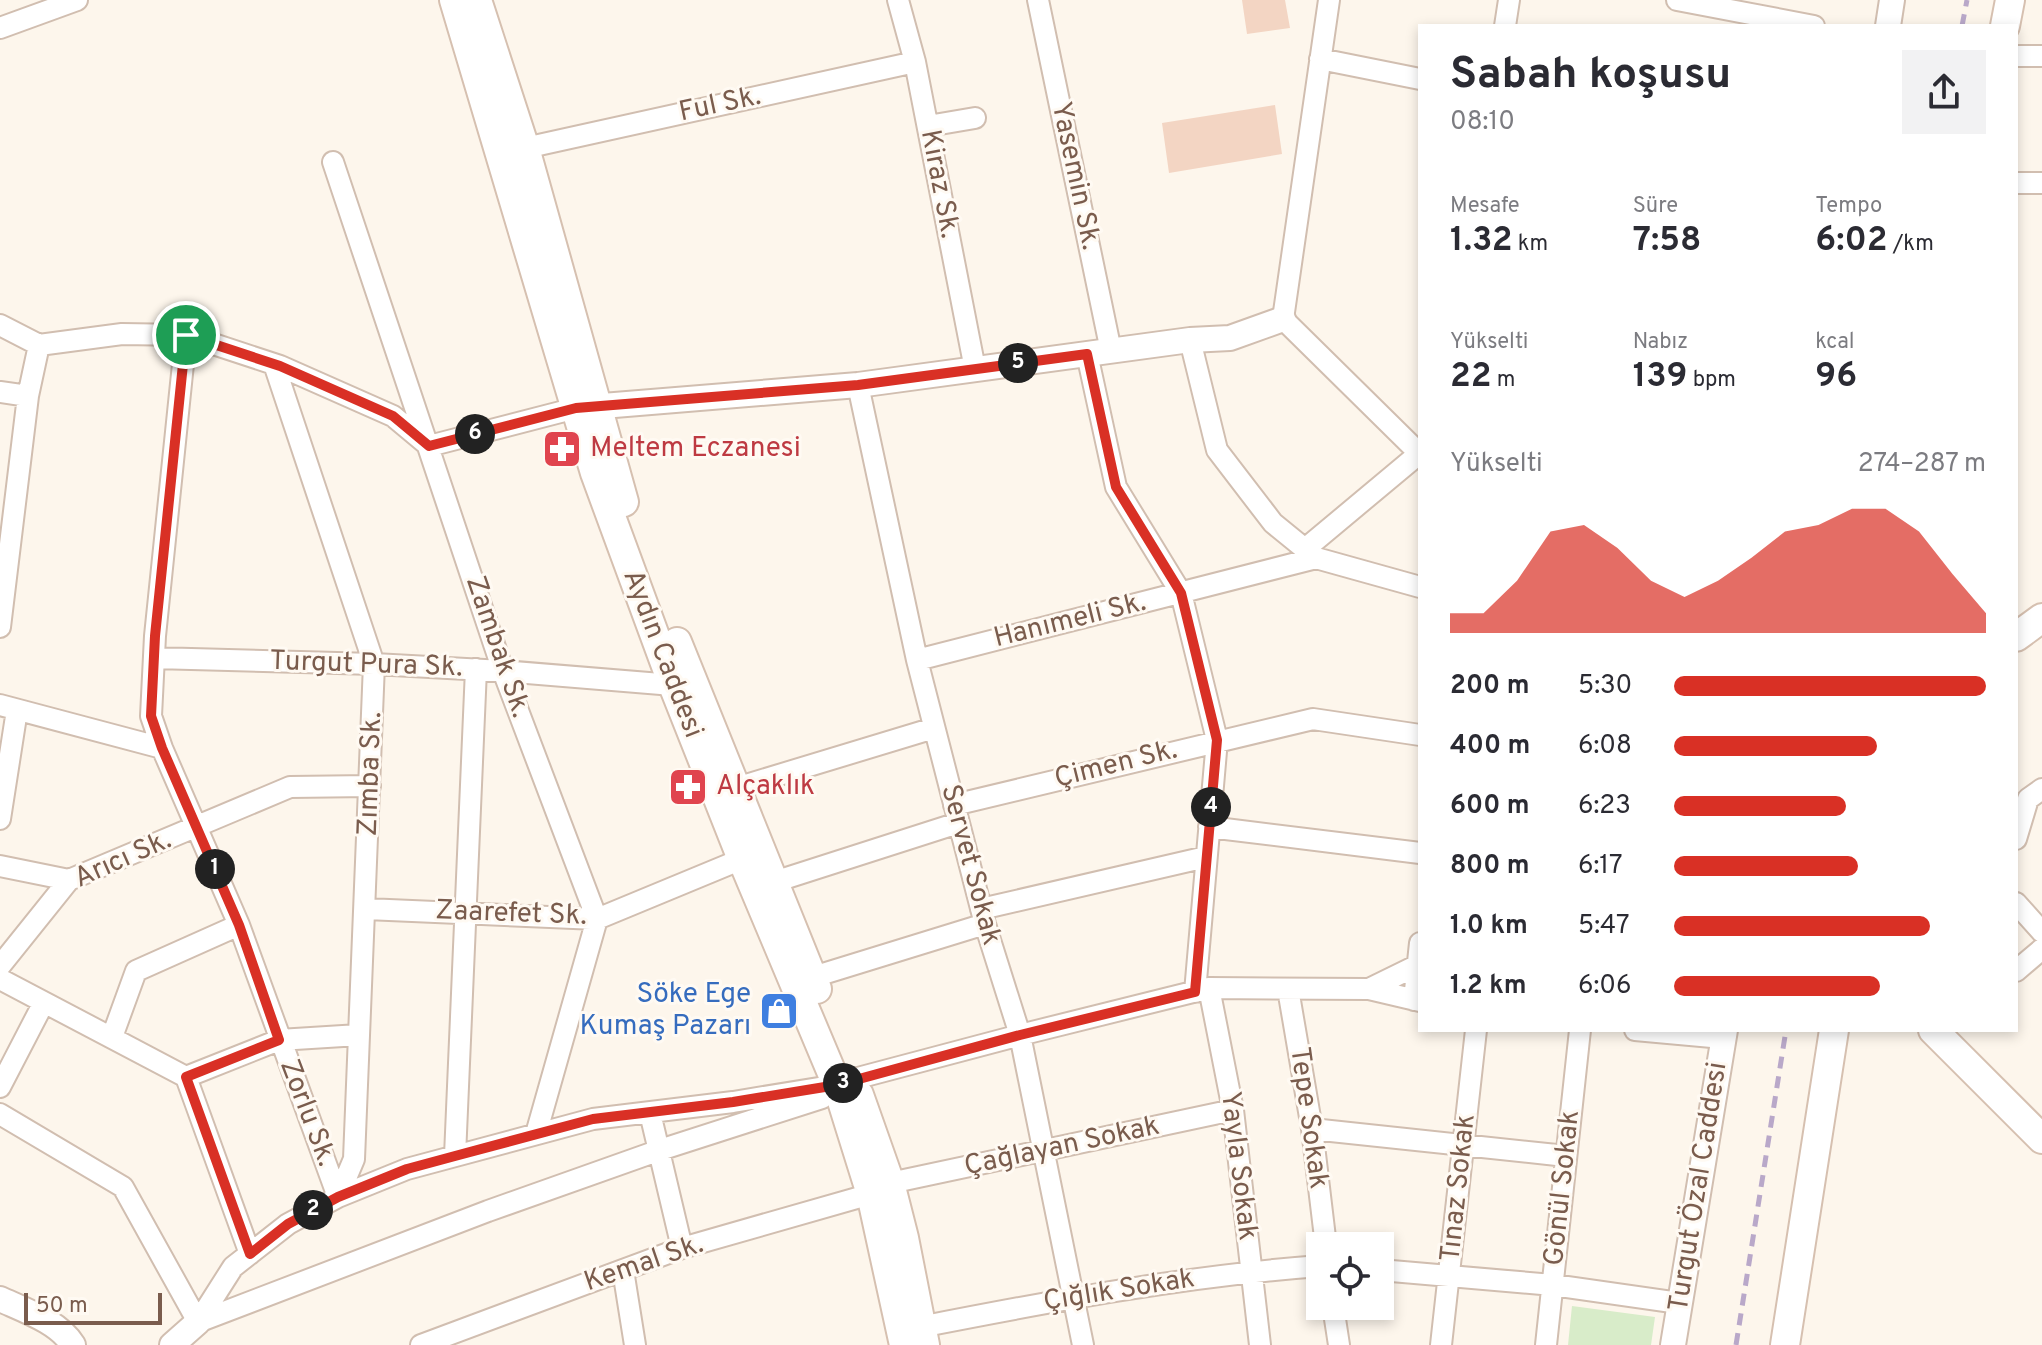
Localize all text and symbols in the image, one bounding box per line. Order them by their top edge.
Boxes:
text: Sabah koşusu [1450,48,1731,104]
button: share [1902,50,1986,134]
street label: Ful Sk. [676,79,764,131]
street label: Yasemin Sk. [1042,99,1108,253]
text: 08:10 [1450,106,1515,139]
street label: Kiraz Sk. [911,127,967,241]
text: Mesafe [1450,193,1520,220]
text: Süre [1633,193,1678,220]
text: Tempo [1815,193,1882,220]
text: 1.32 [1450,220,1513,263]
text: 7:58 [1633,220,1701,263]
text: 6:02 [1815,220,1888,263]
text: km [1513,231,1548,258]
text: /km [1888,231,1934,258]
pin [152,301,220,369]
icon: arrive [164,313,208,357]
text: Yükselti [1450,329,1528,356]
text: Nabız [1633,329,1688,356]
text: kcal [1815,329,1854,356]
pin: 5 [998,343,1038,383]
text: 5 [1011,349,1025,376]
text: 22 [1450,356,1492,399]
text: 139 [1633,356,1688,399]
text: 96 [1815,356,1857,399]
text: m [1492,367,1515,394]
text: bpm [1688,367,1736,394]
pin: 6 [455,414,495,454]
text: 6 [468,420,482,447]
pharmacy icon: Meltem Eczanesi [541,428,583,470]
place label: Meltem Eczanesi [590,431,801,467]
text: Yükselti [1450,448,1543,481]
text: 274–287 m [1858,448,1986,481]
street label: Aydın Caddesi [613,565,711,743]
street label: Zambak Sk. [456,571,538,723]
street label: Hanımeli Sk. [990,585,1150,657]
street label: Turgut Pura Sk. [269,644,463,686]
text: 200 m [1450,670,1529,703]
text: 5:30 [1578,670,1632,703]
street label: Zımba Sk. [351,711,391,837]
text: 400 m [1450,730,1530,763]
text: 6:08 [1578,730,1632,763]
street label: Çimen Sk. [1051,732,1181,798]
pharmacy icon: Alçaklık [667,766,709,808]
place label: Alçaklık [716,769,815,805]
street label: Servet Sokak [931,781,1009,949]
pin: 4 [1191,787,1231,827]
text: 600 m [1450,790,1530,823]
text: 6:23 [1578,790,1631,823]
text: 4 [1204,793,1218,820]
street label: Arıcı Sk. [69,823,177,897]
pin: 1 [195,849,235,889]
text: 800 m [1450,850,1530,883]
text: 6:17 [1578,850,1623,883]
text: 1 [211,855,219,882]
street label: Zaarefet Sk. [435,893,587,935]
text: 1.0 km [1450,910,1528,943]
text: 5:47 [1578,910,1629,943]
text: 1.2 km [1450,970,1527,1003]
text: 6:06 [1578,970,1632,1003]
place label: Söke Ege Kumaş Pazarı [580,977,751,1045]
shop icon: Söke Ege Kumaş Pazarı [758,990,800,1032]
street label: Tepe Sokak [1280,1045,1336,1191]
street label: Zorlu Sk. [270,1054,344,1172]
street label: Turgut Özal Caddesi [1659,1059,1737,1315]
pin: 3 [823,1063,863,1103]
text: 3 [836,1069,850,1096]
street label: Yayla Sokak [1211,1089,1265,1243]
street label: Gönül Sokak [1537,1108,1589,1268]
street label: Çağlayan Sokak [961,1109,1163,1185]
street label: Tınaz Sokak [1433,1112,1485,1264]
pin: 2 [293,1190,333,1230]
text: 2 [306,1196,320,1223]
street label: Kemal Sk. [580,1227,708,1301]
map controls [1306,1232,1394,1320]
button: locate [1306,1232,1394,1320]
street label: Çığlık Sokak [1041,1261,1197,1321]
scale bar [24,1289,162,1325]
text: 50 m [36,1293,88,1320]

